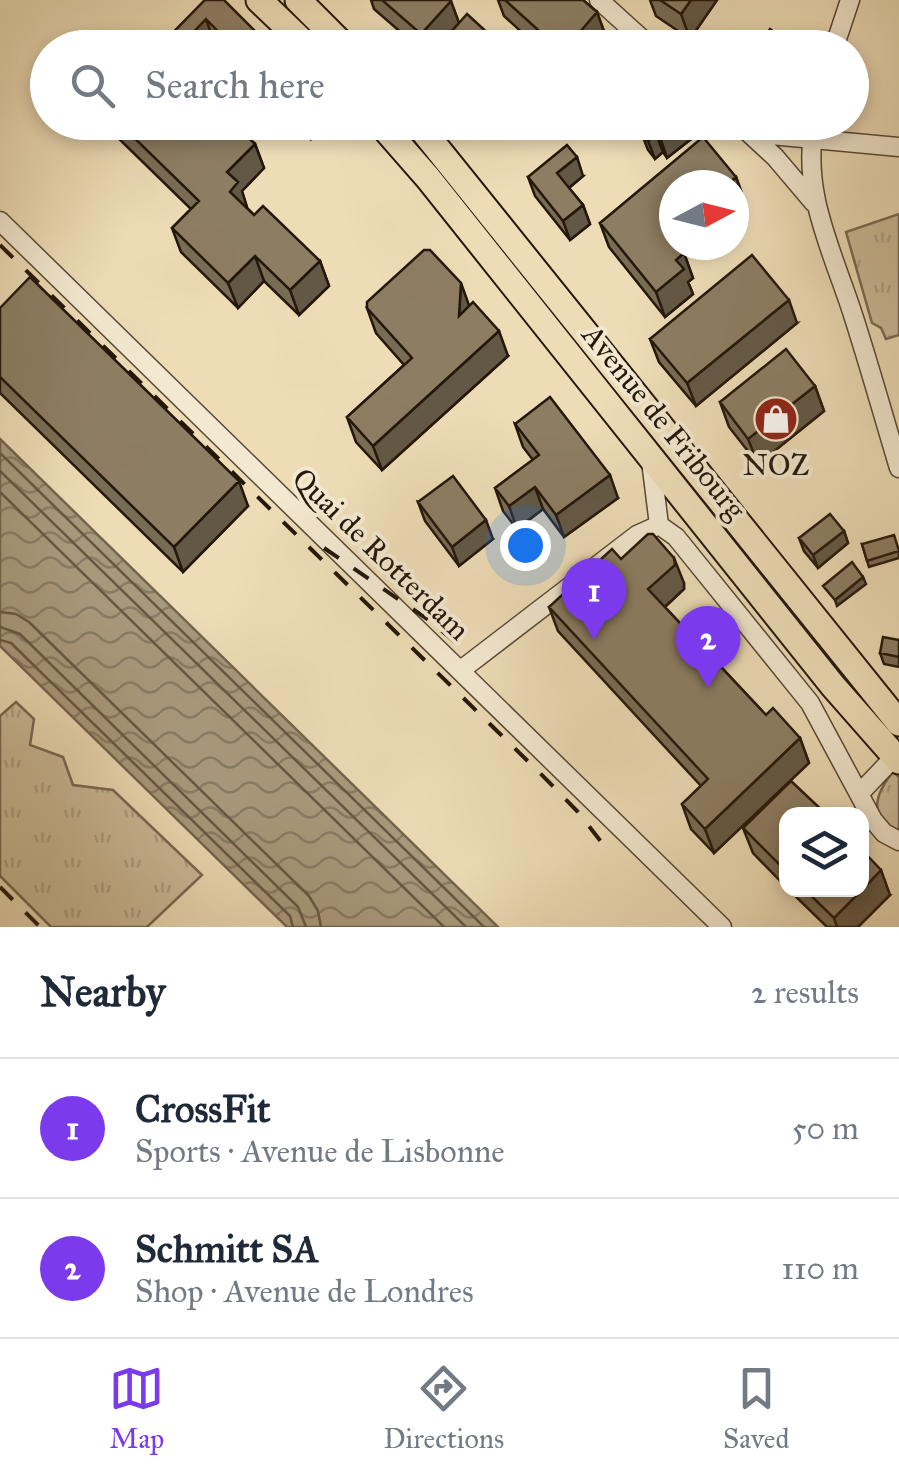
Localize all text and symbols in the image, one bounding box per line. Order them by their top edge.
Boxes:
search box [30,30,869,140]
icon: search [65,58,120,113]
text: Search here [145,62,325,108]
north arrow [659,170,749,260]
street label: Avenue de Fribourg [573,316,754,527]
shop icon: NOZ [753,396,799,442]
place label: NOZ [743,447,809,483]
street label: Quai de Rotterdam [285,460,477,648]
your location [500,520,551,571]
pin: 1 [562,558,626,640]
pin: 2 [676,606,740,688]
map controls [779,807,869,897]
button: layers [779,807,869,897]
text: Nearby [40,966,165,1018]
text: 2 results [751,973,859,1012]
text: CrossFit [135,1086,270,1132]
text: 1 [66,1109,79,1148]
text: 50 m [792,1109,859,1148]
text: Sports · Avenue de Lisbonne [135,1132,505,1171]
text: Schmitt SA [135,1226,319,1272]
text: 2 [65,1249,80,1288]
text: 110 m [781,1249,859,1288]
text: Shop · Avenue de Londres [135,1272,474,1311]
tab: Map [109,1361,164,1456]
tab: Directions [383,1361,504,1456]
tab: Saved [723,1361,790,1456]

